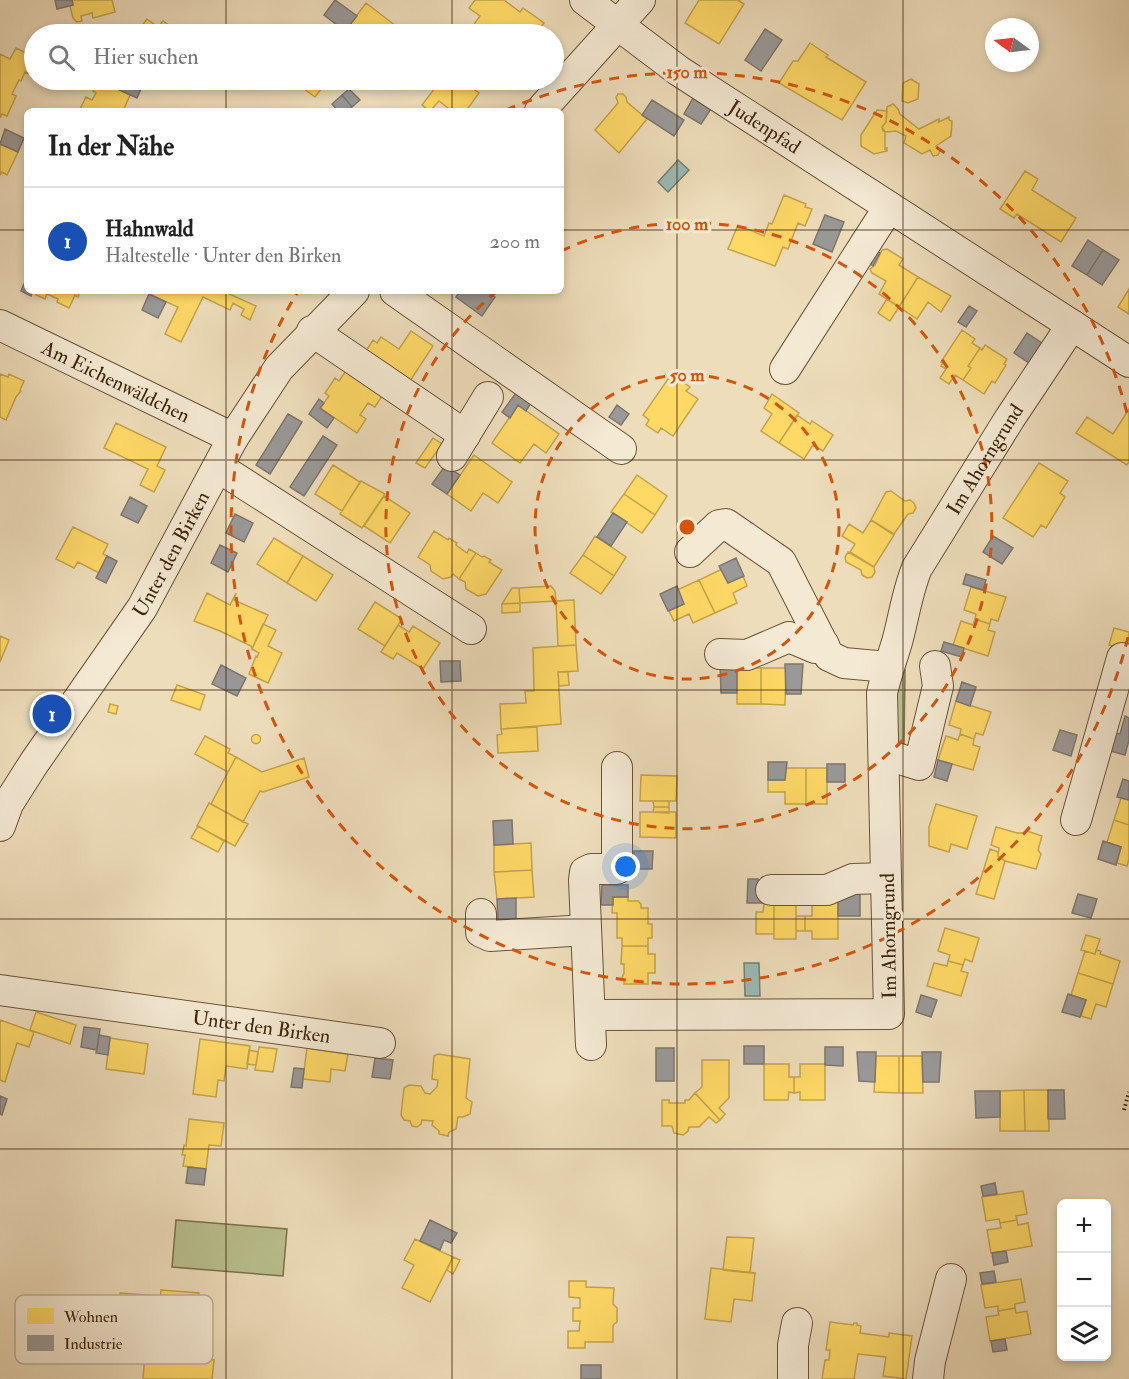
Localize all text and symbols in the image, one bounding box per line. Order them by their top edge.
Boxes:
north arrow [985,18,1039,72]
search box [24,24,564,90]
icon: search [45,41,78,74]
text: Hier suchen [93,43,199,71]
text: 150 m [666,61,709,84]
street label: Judenpfad [723,94,806,160]
text: In der Nähe [48,131,174,163]
text: 100 m [666,213,709,236]
text: Hahnwald [105,215,194,243]
text: 1 [64,229,71,254]
text: 200 m [490,229,540,254]
text: Haltestelle · Unter den Birken [105,243,341,268]
street label: Am Eichenwäldchen [37,335,194,428]
text: 50 m [670,364,705,387]
street label: Im Ahorngrund [941,399,1029,520]
street label: Unter den Birken [127,487,215,622]
centre of rings [677,517,697,537]
pin: 1 [32,692,72,736]
your location [611,852,640,881]
street label: Im Ahorngrund [875,873,902,999]
street label: Unter den Birken [191,1005,332,1049]
map controls [1057,1199,1111,1361]
button: + [1057,1199,1111,1253]
button: − [1057,1253,1111,1307]
legend [15,1295,213,1364]
text: Wohnen [63,1307,118,1327]
button: layers [1057,1307,1111,1361]
text: Industrie [64,1334,123,1354]

